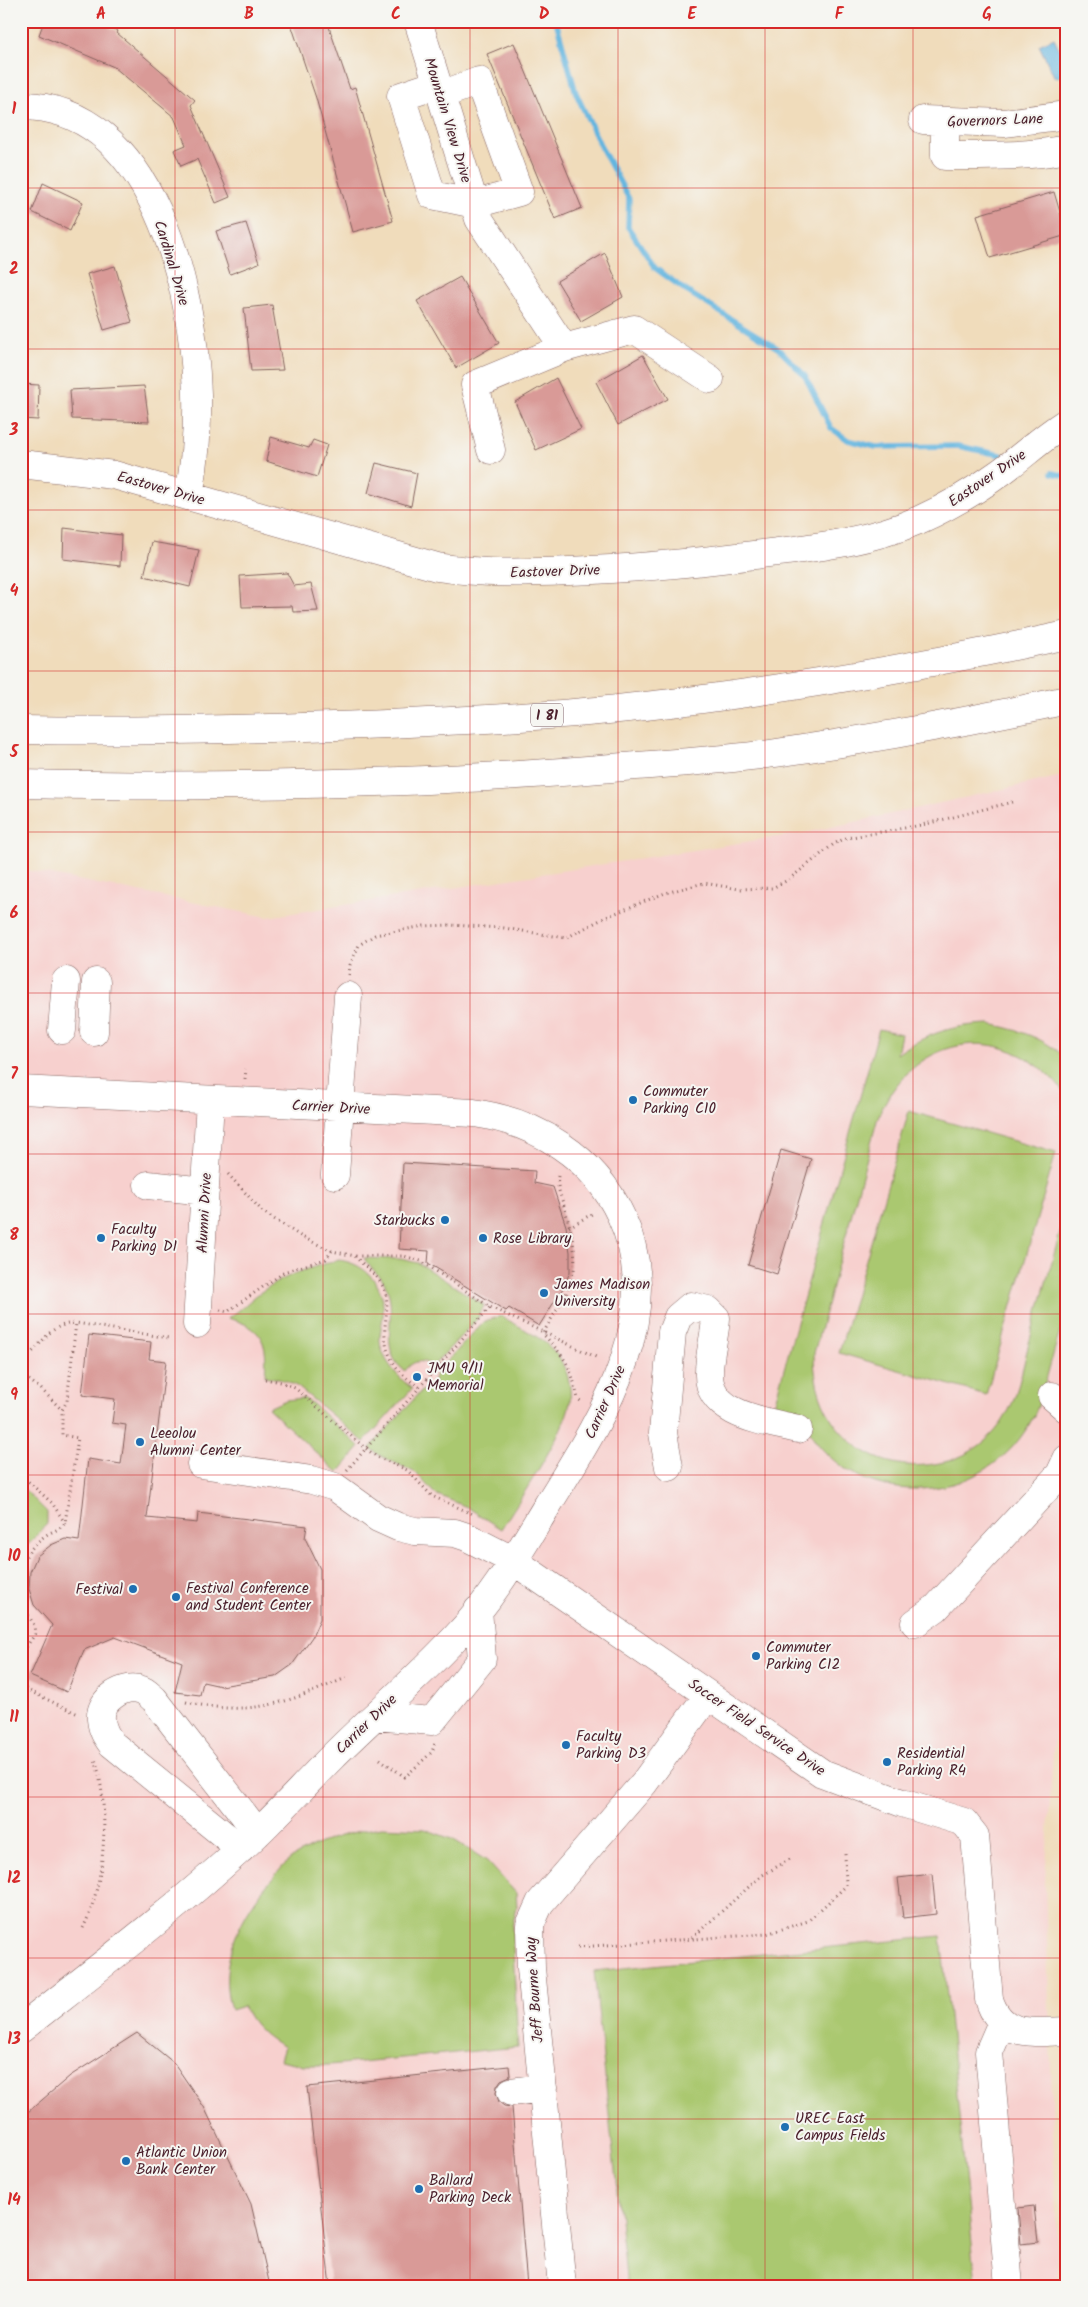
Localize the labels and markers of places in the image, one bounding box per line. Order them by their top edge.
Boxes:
place label: Commuter Parking C10 [643,1080,717,1121]
marker: Commuter Parking C10 [627,1094,639,1106]
place label: Starbucks [374,1209,436,1233]
marker: Starbucks [439,1214,451,1226]
place label: Faculty Parking D1 [111,1218,178,1259]
place label: Rose Library [493,1227,572,1251]
marker: Faculty Parking D1 [95,1232,107,1244]
marker: Rose Library [477,1232,489,1244]
place label: James Madison University [554,1273,650,1314]
marker: James Madison University [538,1287,550,1299]
place label: JMU 9/11 Memorial [427,1357,484,1398]
marker: JMU 9/11 Memorial [411,1371,423,1383]
place label: Leeolou Alumni Center [150,1422,242,1463]
marker: Leeolou Alumni Center [134,1436,146,1448]
place label: Festival Conference and Student Center [186,1577,312,1618]
place label: Festival [76,1578,123,1602]
marker: Festival [127,1583,139,1595]
marker: Festival Conference and Student Center [170,1591,182,1603]
place label: Commuter Parking C12 [766,1636,840,1677]
marker: Commuter Parking C12 [750,1650,762,1662]
place label: Faculty Parking D3 [576,1725,647,1766]
marker: Faculty Parking D3 [560,1739,572,1751]
place label: Residential Parking R4 [897,1742,966,1783]
marker: Residential Parking R4 [881,1756,893,1768]
place label: UREC East Campus Fields [795,2107,886,2148]
marker: UREC East Campus Fields [779,2121,791,2133]
place label: Atlantic Union Bank Center [136,2141,227,2182]
marker: Atlantic Union Bank Center [120,2155,132,2167]
place label: Ballard Parking Deck [429,2169,512,2210]
marker: Ballard Parking Deck [413,2183,425,2195]

